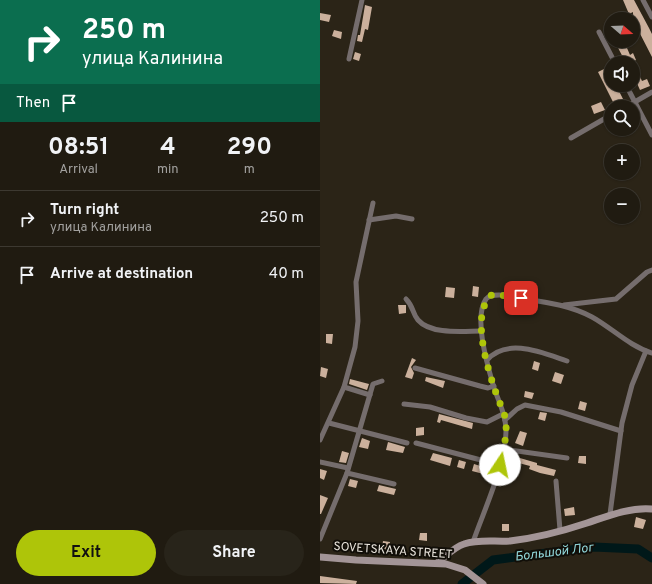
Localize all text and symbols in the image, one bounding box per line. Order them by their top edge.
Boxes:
north arrow [604,12,640,48]
map controls [604,12,640,224]
text: 250 m [82,13,166,49]
icon: right [16,16,68,68]
text: улица Калинина [82,48,223,71]
button: sound [604,56,640,92]
icon: arrive [58,92,80,114]
text: Then [16,94,50,113]
button: search [604,100,640,136]
text: 08:51 [48,133,109,163]
text: 4 [160,133,176,163]
text: 290 [227,133,272,163]
button: + [604,144,640,180]
text: Arrival [59,162,98,178]
text: min [157,162,179,178]
text: m [244,162,255,178]
button: − [604,188,640,224]
text: Turn right [50,201,119,220]
icon: right [16,208,38,230]
text: 250 m [260,209,304,228]
text: улица Калинина [50,220,152,236]
icon: arrive [16,264,38,286]
text: Arrive at destination [50,265,193,284]
text: 40 m [269,265,304,284]
pin [504,281,538,315]
icon: arrive [510,287,532,309]
position arrow [479,444,521,486]
button: Exit [16,530,156,576]
button: Share [164,530,304,576]
street label: SOVETSKAYA STREET [333,539,453,563]
water label: Большой Лог [514,540,596,566]

